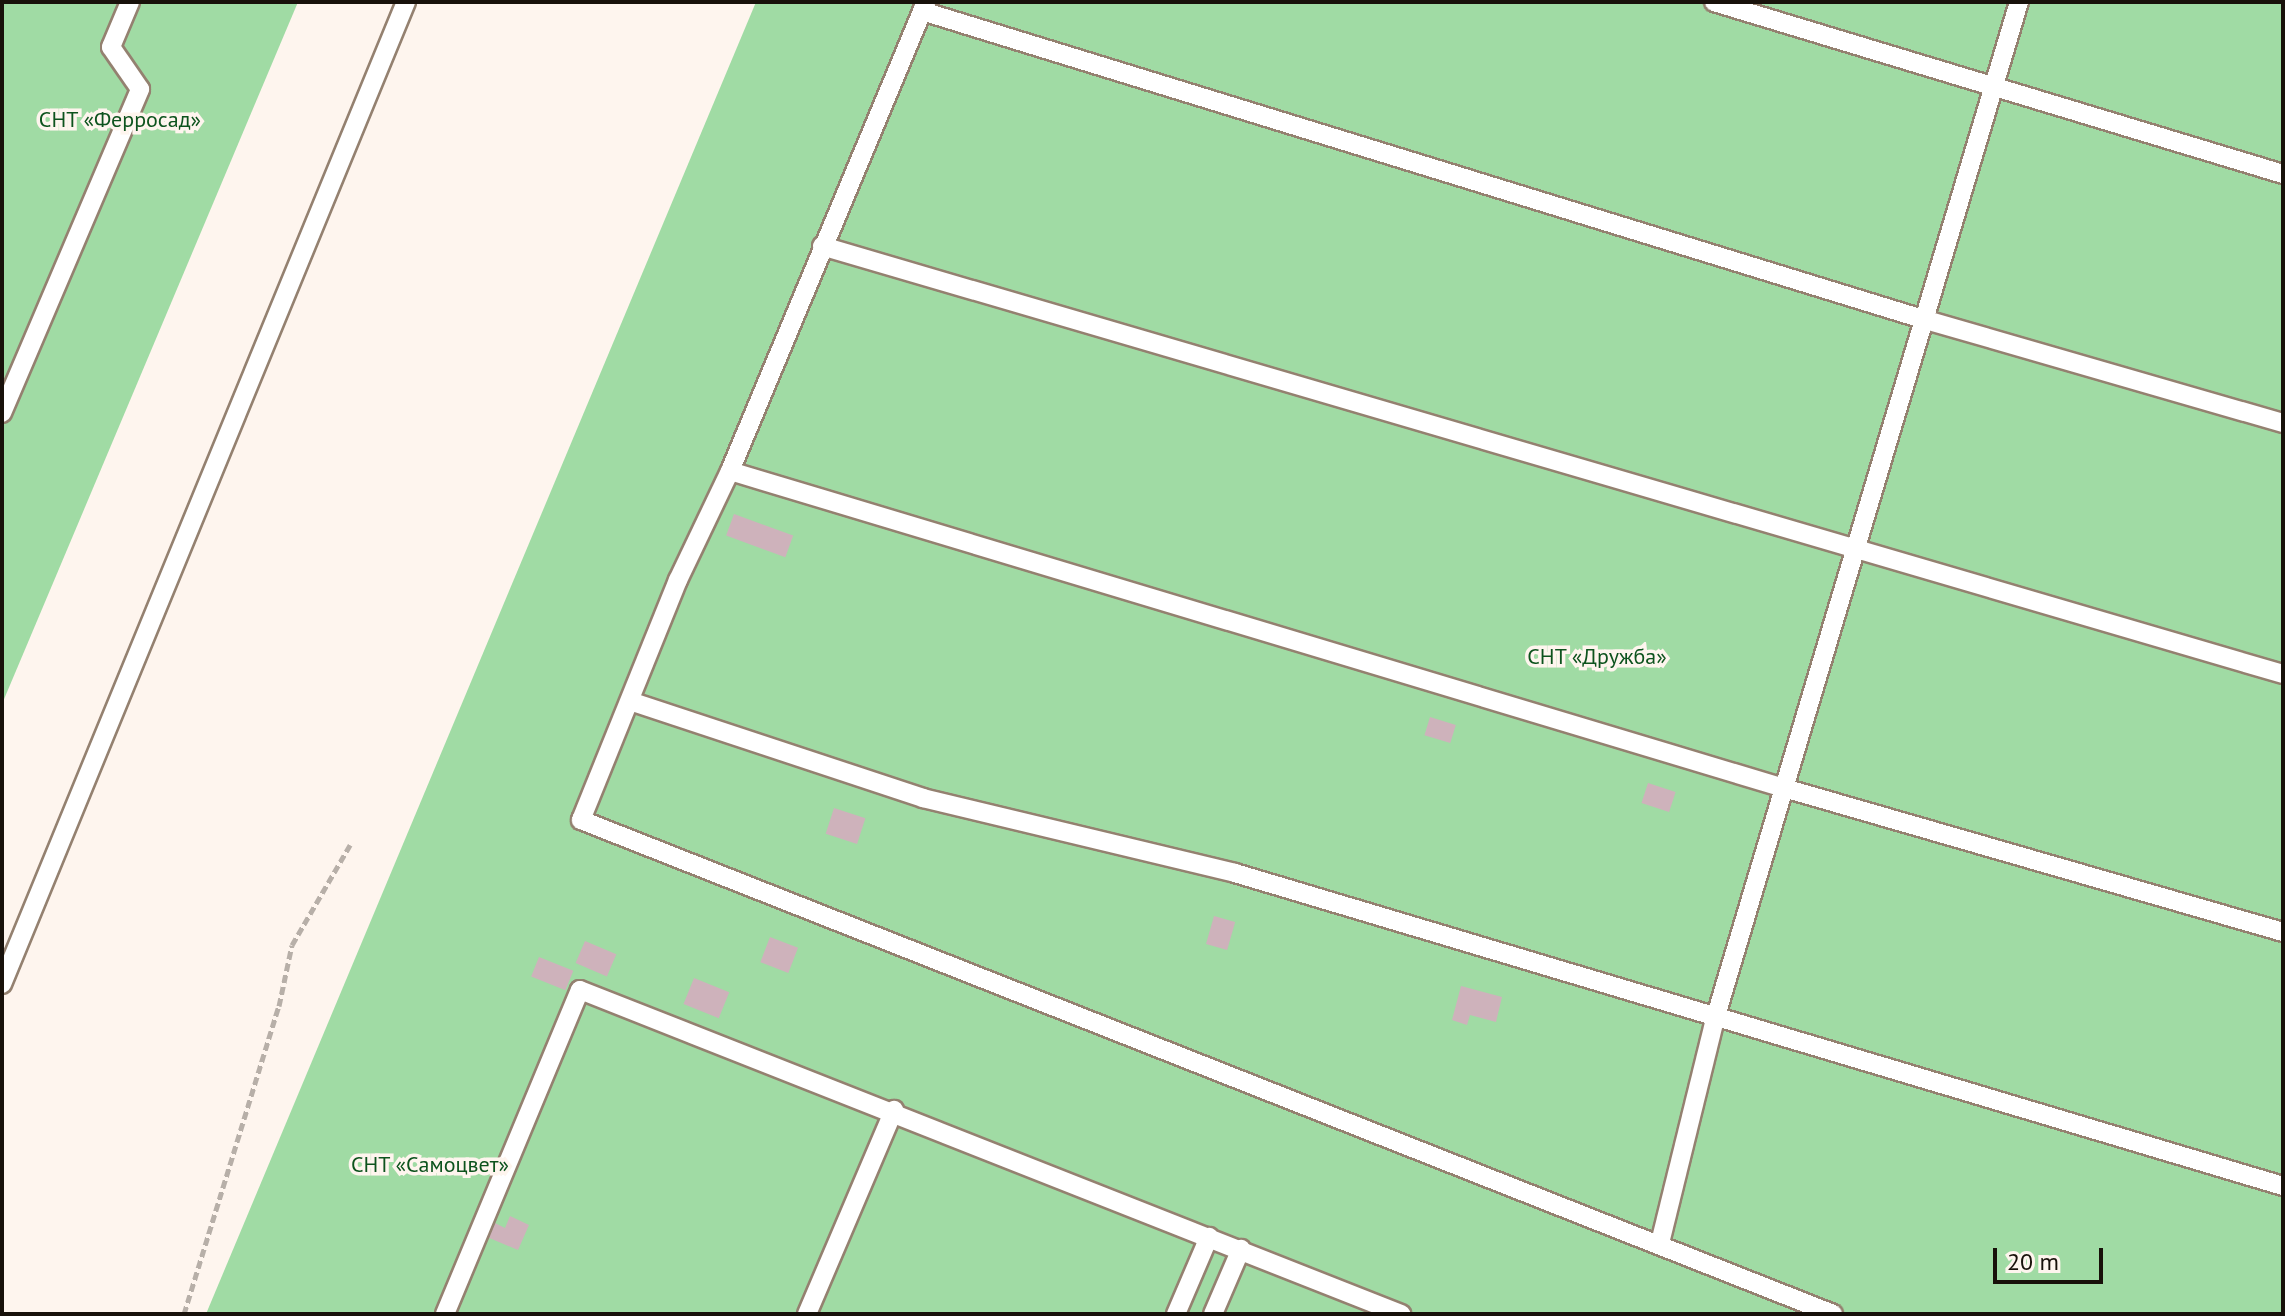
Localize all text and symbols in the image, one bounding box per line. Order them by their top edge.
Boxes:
park label: СНТ «Ферросад» [38,107,202,133]
park label: СНТ «Дружба» [1527,644,1667,670]
park label: СНТ «Самоцвет» [351,1152,509,1178]
scale bar [1997,1232,2107,1282]
text: 20 m [2007,1246,2059,1277]

